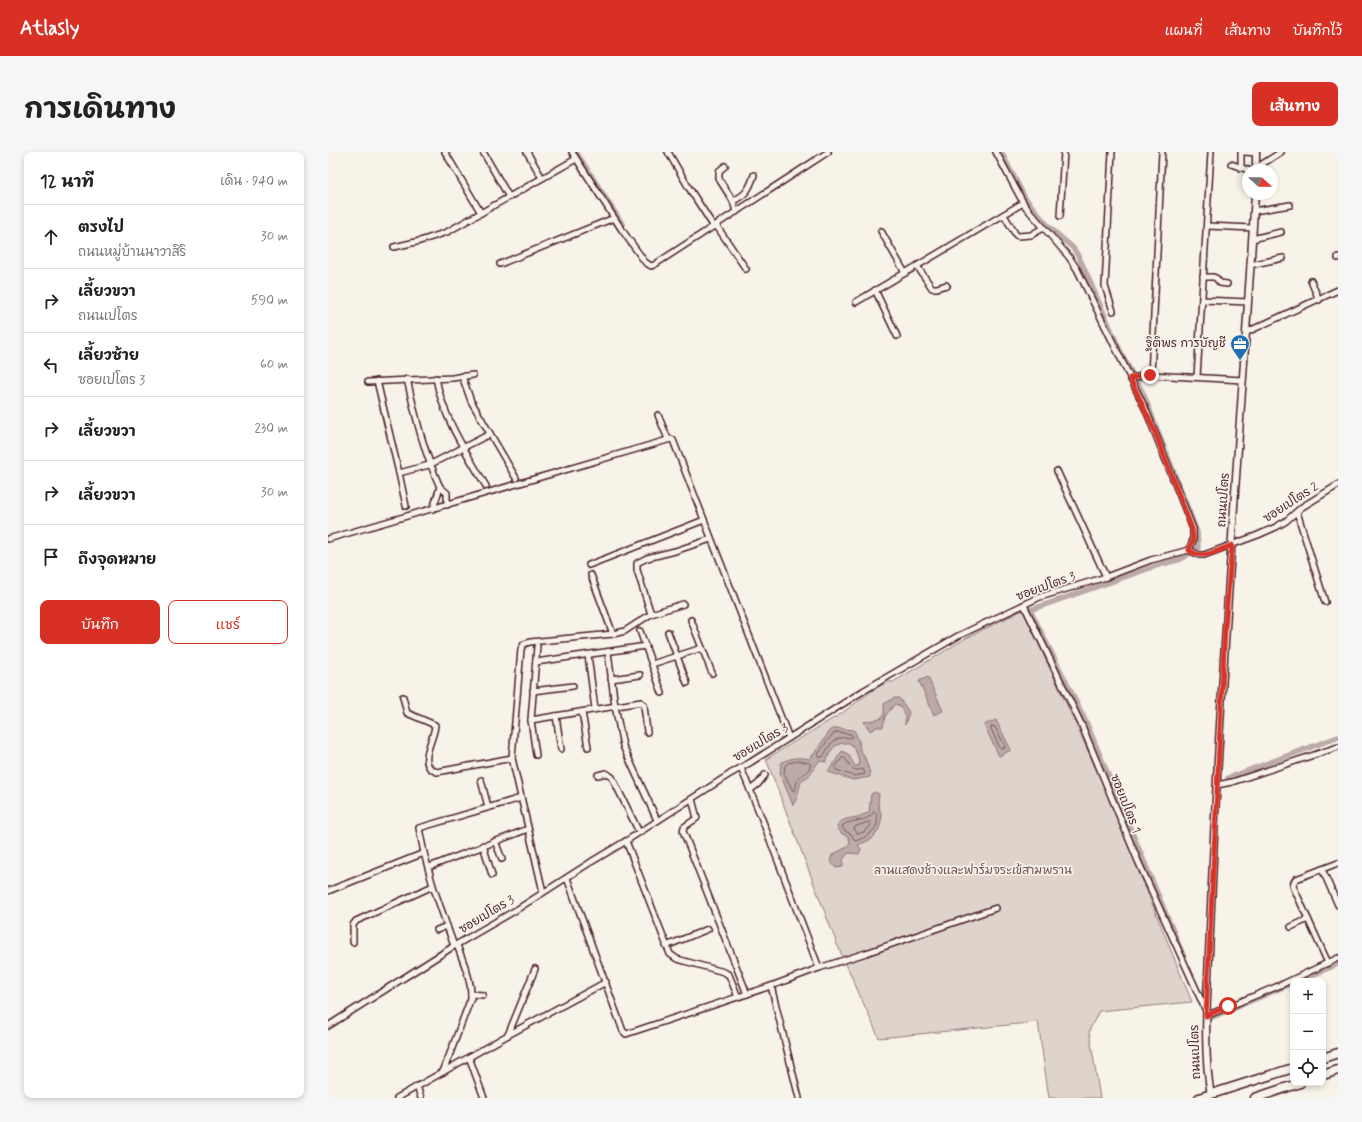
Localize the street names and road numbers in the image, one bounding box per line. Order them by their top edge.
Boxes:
street label: ถนนเปโตร [1213,472,1234,528]
street label: ซอยเปโตร 2 [1260,478,1322,527]
street label: ซอยเปโตร 3 [1014,568,1078,605]
street label: ซอยเปโตร 3 [730,719,792,766]
street label: ซอยเปโตร 1 [1106,772,1145,836]
street label: ซอยเปโตร 3 [456,891,518,938]
street label: ถนนเปโตร [1186,1024,1205,1080]

